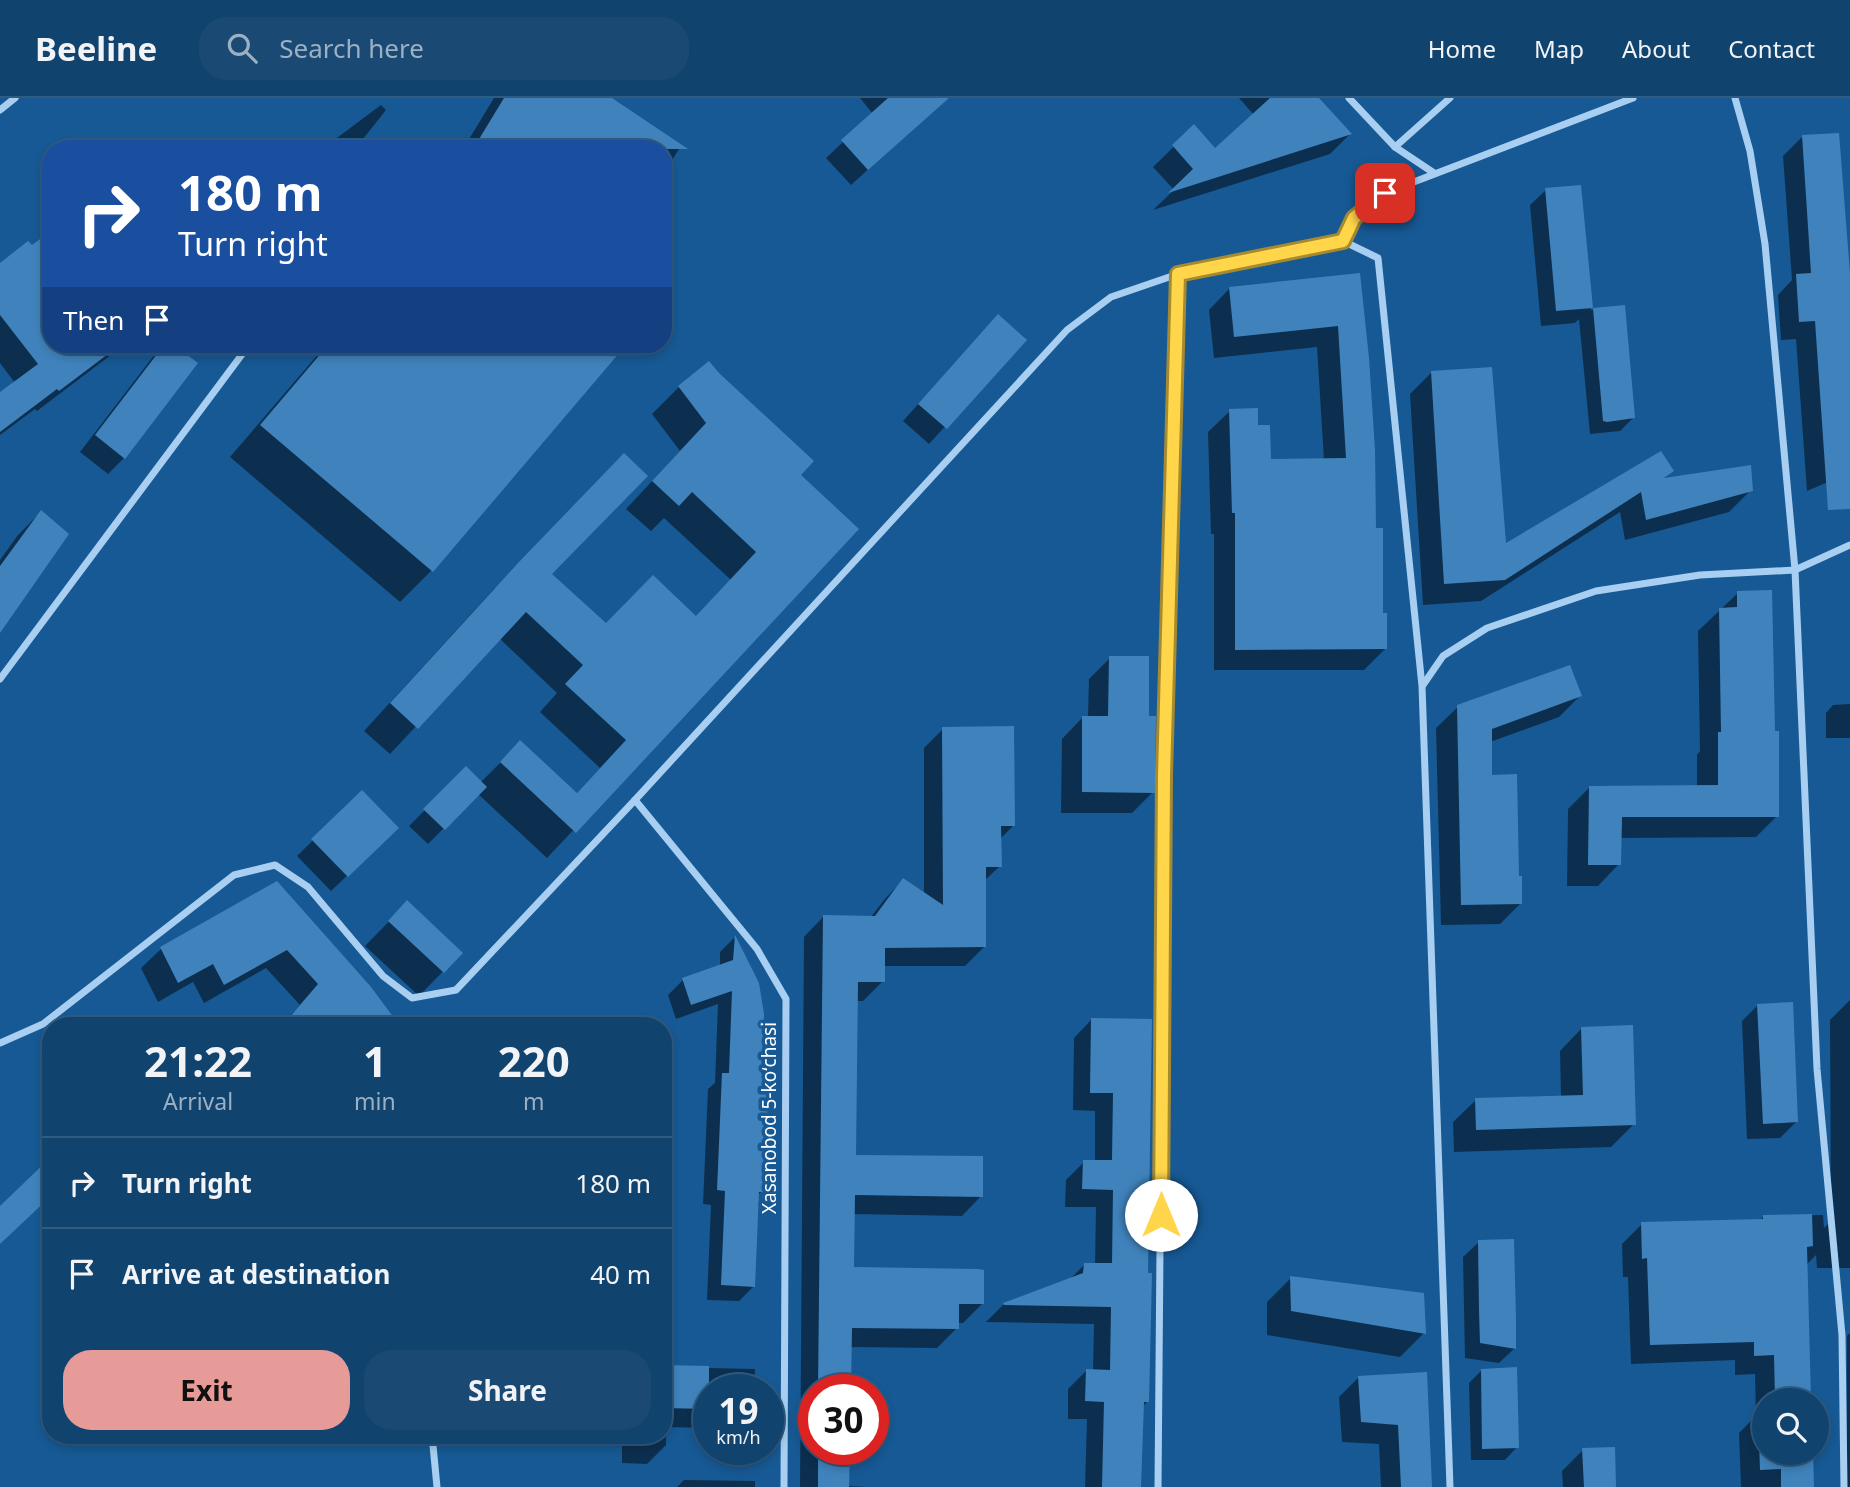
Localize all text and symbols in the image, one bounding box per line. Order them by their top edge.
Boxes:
search box [199,17,689,80]
text: Beeline [35,26,157,71]
icon: search [223,29,261,67]
text: Search here [279,30,424,66]
text: Home [1428,32,1496,65]
text: Map [1534,32,1584,65]
text: About [1622,32,1690,65]
text: Contact [1728,32,1815,65]
text: 180 m [178,159,323,225]
pin [1355,163,1415,223]
icon: right [63,168,154,259]
icon: arrive [1366,174,1404,212]
text: Turn right [178,222,328,265]
icon: arrive [138,301,176,339]
text: Then [63,302,124,338]
street label: Xasanobod 5-koʻchasi [756,1022,782,1214]
text: 21:22 [144,1032,252,1089]
text: 1 [363,1032,387,1089]
text: 220 [498,1032,570,1089]
text: Arrival [163,1085,233,1117]
text: min [354,1085,396,1117]
text: m [523,1085,545,1117]
icon: right [63,1164,101,1202]
text: Turn right [122,1165,252,1201]
text: 180 m [575,1165,651,1201]
position arrow [1124,1178,1198,1252]
icon: arrive [63,1255,101,1293]
text: Arrive at destination [122,1256,391,1292]
text: 40 m [590,1256,651,1292]
button: Exit [63,1350,350,1430]
button: Share [364,1350,651,1430]
speed limit sign: 30 [798,1374,889,1465]
text: 19 [718,1387,759,1434]
map controls [1752,1388,1829,1465]
button: search [1752,1388,1829,1465]
text: km/h [716,1425,761,1449]

